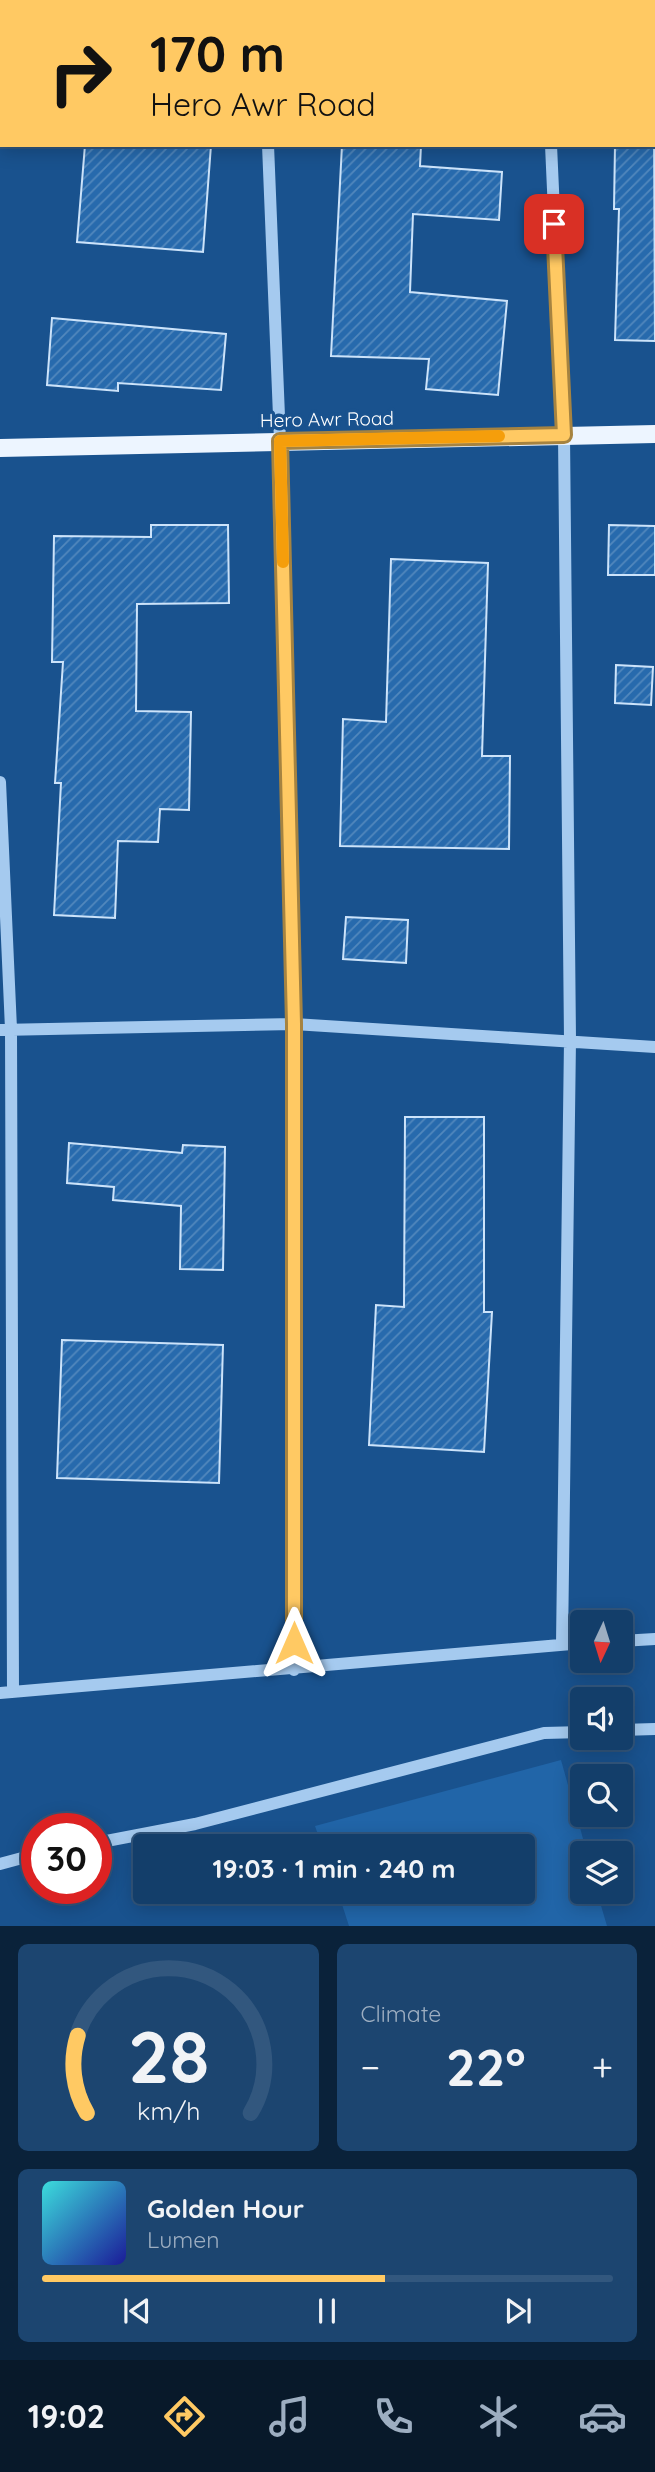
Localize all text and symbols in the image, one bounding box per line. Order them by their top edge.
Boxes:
text: 170 m [150,23,285,84]
icon: right [35,28,126,119]
text: Hero Awr Road [150,84,376,124]
pin [524,194,584,254]
icon: arrive [535,205,573,243]
street label: Hero Awr Road [260,406,394,432]
position arrow [257,1606,331,1680]
north arrow [570,1610,634,1673]
map controls [570,1610,633,1904]
button: sound [570,1687,633,1750]
button: search [570,1764,633,1827]
speed limit sign: 30 [21,1813,112,1904]
button: layers [570,1841,633,1904]
text: 19:03 · 1 min · 240 m [213,1852,455,1885]
text: Climate [361,1999,441,2028]
text: 28 [128,2011,209,2102]
text: 22° [446,2034,526,2099]
text: − [361,2043,380,2091]
text: + [592,2043,613,2091]
text: km/h [137,2095,200,2126]
text: Golden Hour [147,2192,304,2225]
text: Lumen [147,2225,220,2254]
icon: previous [118,2292,156,2330]
icon: pause [308,2292,346,2330]
icon: next [499,2292,537,2330]
icon: directions [160,2392,209,2441]
icon: music [265,2392,314,2441]
icon: phone [369,2392,418,2441]
icon: climate [474,2392,523,2441]
icon: car [578,2392,627,2441]
text: 19:02 [28,2396,105,2436]

